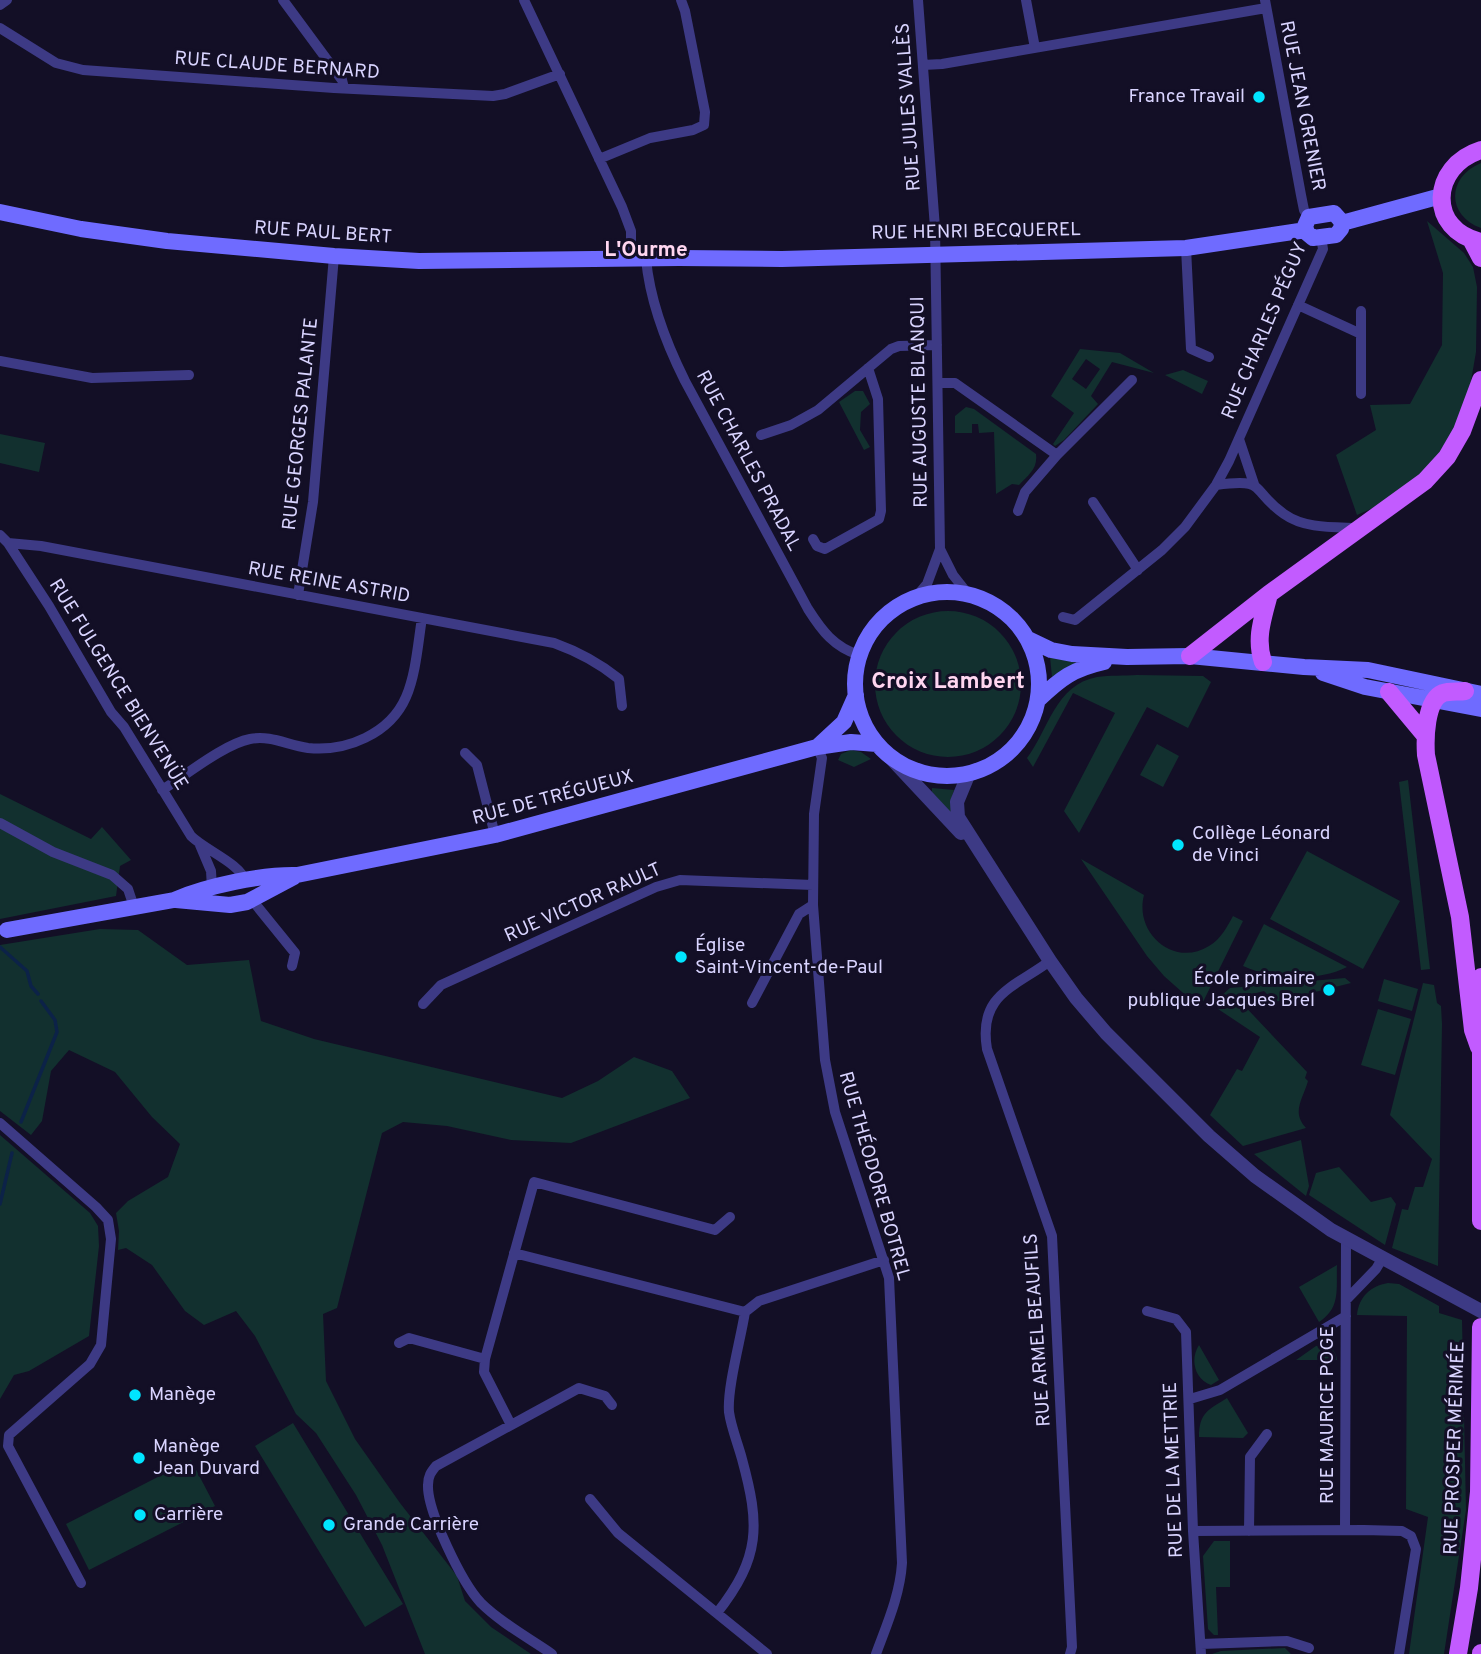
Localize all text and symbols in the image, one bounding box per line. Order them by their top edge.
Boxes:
street label: RUE JEAN GRENIER [1274,19,1330,193]
street label: RUE JULES VALLÈS [890,22,927,192]
street label: RUE CLAUDE BERNARD [173,47,381,85]
place label: France Travail [1128,85,1245,109]
marker: France Travail [1251,89,1267,105]
street label: RUE PAUL BERT [253,216,393,250]
street label: RUE HENRI BECQUEREL [871,218,1081,246]
district label: L'Ourme [604,237,688,264]
street label: RUE CHARLES PÉGUY [1216,238,1313,423]
street label: RUE AUGUSTE BLANQUI [906,296,934,508]
street label: RUE GEORGES PALANTE [278,316,324,532]
street label: RUE CHARLES PRADAL [690,367,806,556]
street label: RUE REINE ASTRID [246,557,412,609]
street label: RUE FULGENCE BIENVENÜE [43,574,194,795]
district label: Croix Lambert [871,668,1025,697]
street label: RUE DE TRÉGUEUX [470,764,636,831]
place label: Collège Léonard de Vinci [1192,822,1330,868]
marker: Collège Léonard de Vinci [1170,837,1186,853]
street label: RUE VICTOR RAULT [501,858,665,948]
place label: Église Saint-Vincent-de-Paul [695,933,883,980]
marker: Église Saint-Vincent-de-Paul [673,949,689,965]
place label: École primaire publique Jacques Brel [1127,966,1315,1013]
marker: École primaire publique Jacques Brel [1321,982,1337,998]
street label: RUE THÉODORE BOTREL [833,1069,916,1283]
street label: RUE ARMEL BEAUFILS [1019,1232,1057,1428]
street label: RUE MAURICE POGE [1316,1326,1340,1504]
street label: RUE PROSPER MÉRIMÉE [1438,1341,1471,1555]
street label: RUE DE LA METTRIE [1159,1382,1189,1558]
place label: Manège [149,1383,216,1407]
marker: Manège [127,1387,143,1403]
place label: Manège Jean Duvard [153,1435,260,1481]
marker: Manège Jean Duvard [131,1450,147,1466]
place label: Carrière [154,1503,223,1527]
marker: Carrière [132,1507,148,1523]
place label: Grande Carrière [343,1513,479,1537]
marker: Grande Carrière [321,1517,337,1533]

